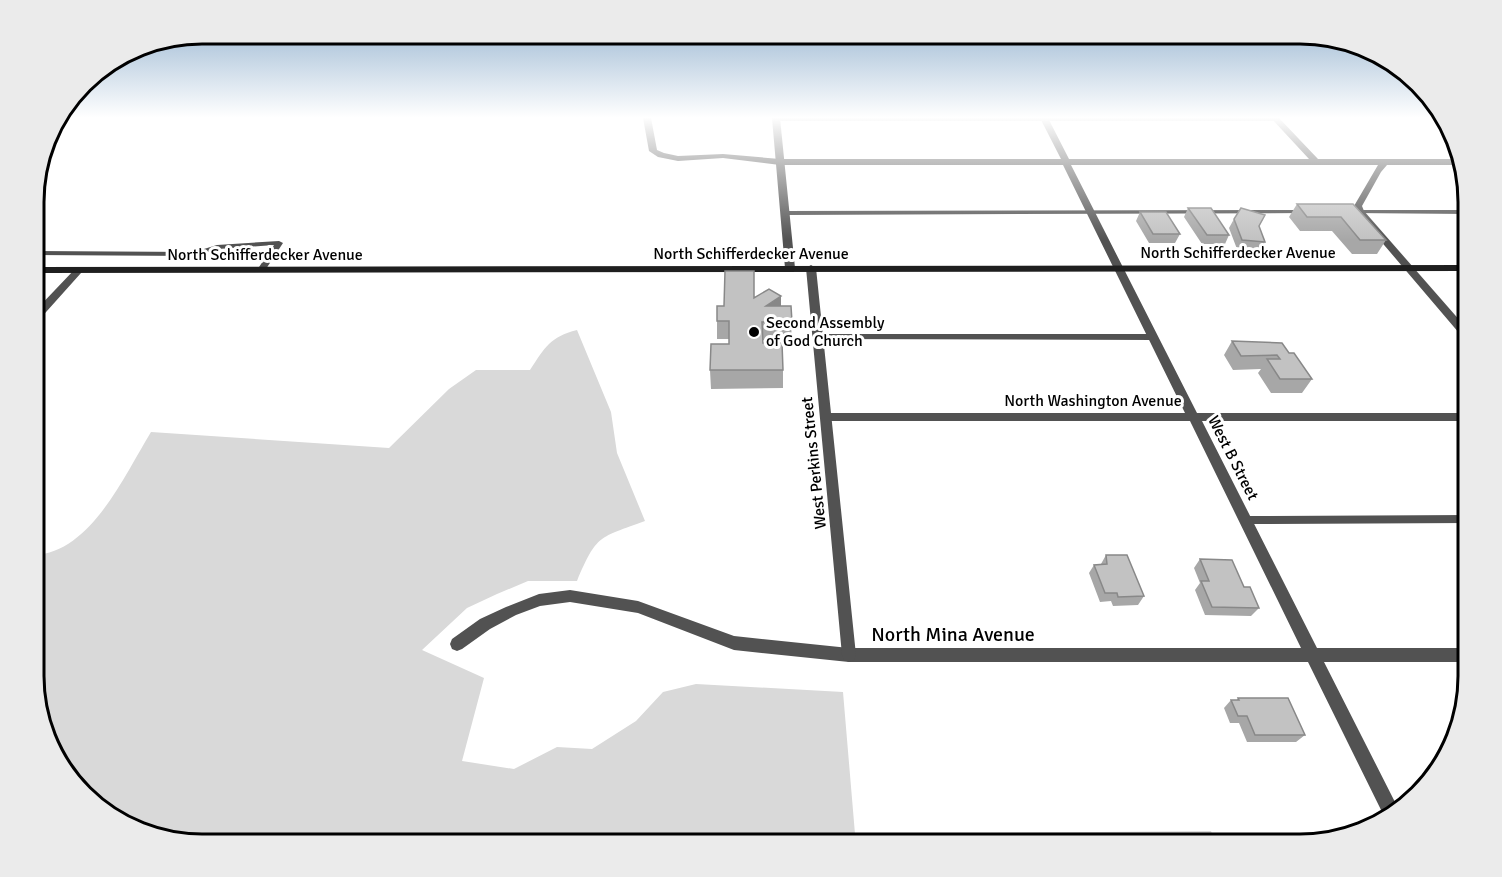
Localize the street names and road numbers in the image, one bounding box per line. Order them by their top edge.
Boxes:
street label: North Schifferdecker Avenue [1140,243,1336,263]
street label: North Schifferdecker Avenue [653,244,849,264]
street label: North Schifferdecker Avenue [167,245,363,265]
street label: North Washington Avenue [1004,391,1182,411]
street label: West Perkins Street [797,396,831,530]
street label: West B Street [1203,412,1263,504]
street label: North Mina Avenue [871,622,1035,647]

